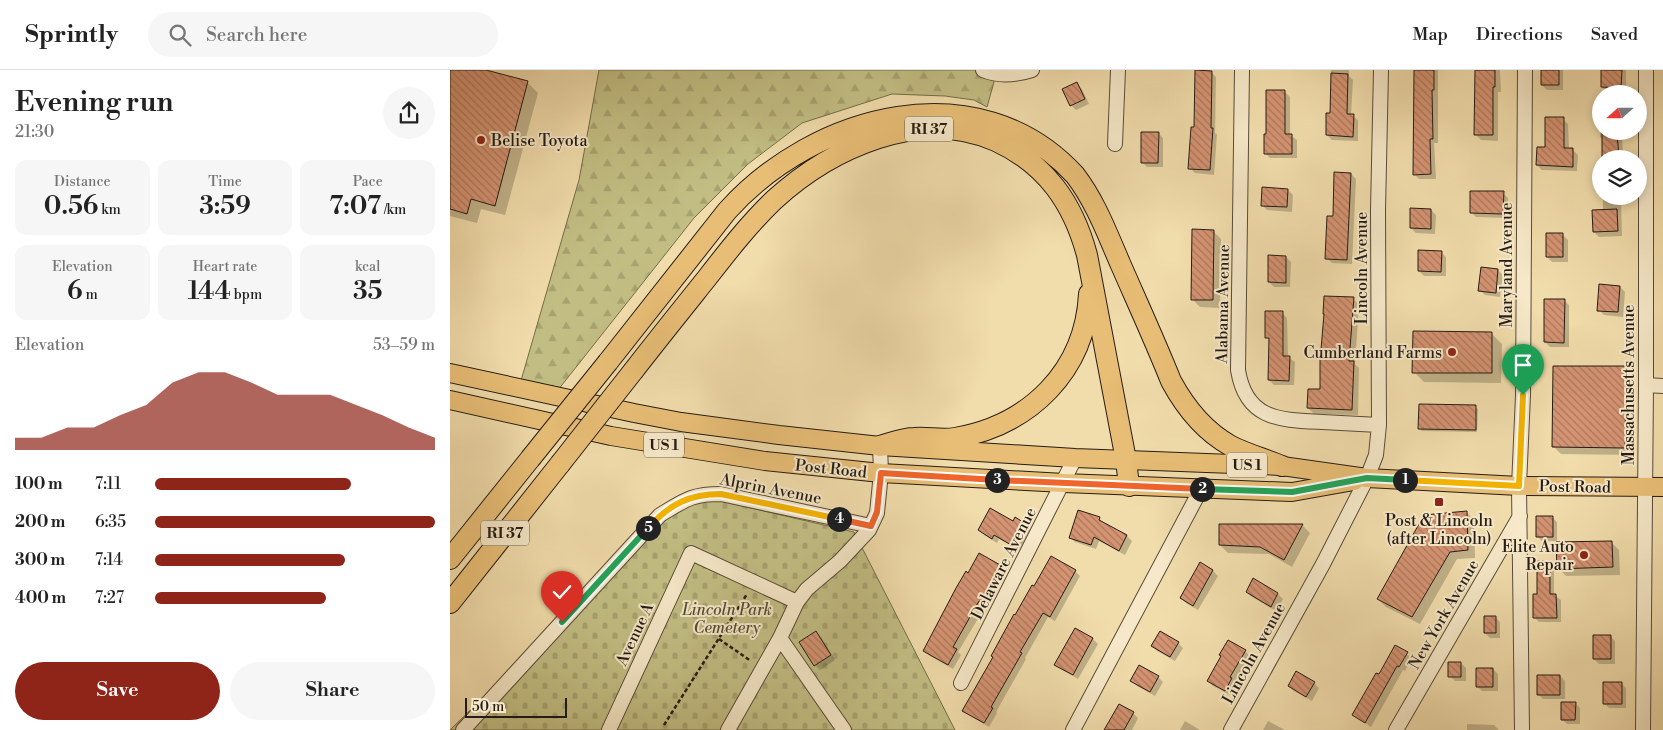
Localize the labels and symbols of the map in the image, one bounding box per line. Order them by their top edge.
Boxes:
north arrow [1592,85,1648,140]
road number: RI 37 [905,116,953,142]
place label: Belise Toyota [490,131,588,151]
marker: Belise Toyota [475,134,487,146]
street label: Maryland Avenue [1497,203,1517,328]
street label: Lincoln Avenue [1352,212,1372,324]
street label: Alabama Avenue [1212,244,1234,365]
street label: Massachusetts Avenue [1619,305,1639,465]
place label: Cumberland Farms [1303,343,1442,363]
pin [1502,344,1544,395]
marker: Cumberland Farms [1446,346,1458,358]
road number: US 1 [644,432,684,458]
road number: US 1 [1227,452,1267,478]
street label: Post Road [794,455,868,483]
pin: 3 [984,468,1010,492]
pin: 1 [1392,468,1418,492]
street label: Alprin Avenue [717,469,823,509]
pin: 2 [1190,476,1214,502]
street label: Post Road [1539,476,1611,498]
marker: Post & Lincoln (after Lincoln) [1433,496,1445,508]
street label: Delaware Avenue [967,504,1041,623]
pin: 4 [826,506,852,532]
place label: Post & Lincoln (after Lincoln) [1385,511,1493,549]
pin: 5 [636,516,660,540]
road number: RI 37 [481,520,529,546]
place label: Elite Auto Repair [1502,537,1574,575]
marker: Elite Auto Repair [1578,549,1590,561]
street label: New York Avenue [1404,556,1483,673]
pin [541,571,583,622]
street label: Avenue A [611,599,659,670]
street label: Lincoln Avenue [1218,599,1290,708]
park label: Lincoln Park Cemetery [681,600,772,638]
scale bar [465,695,568,718]

